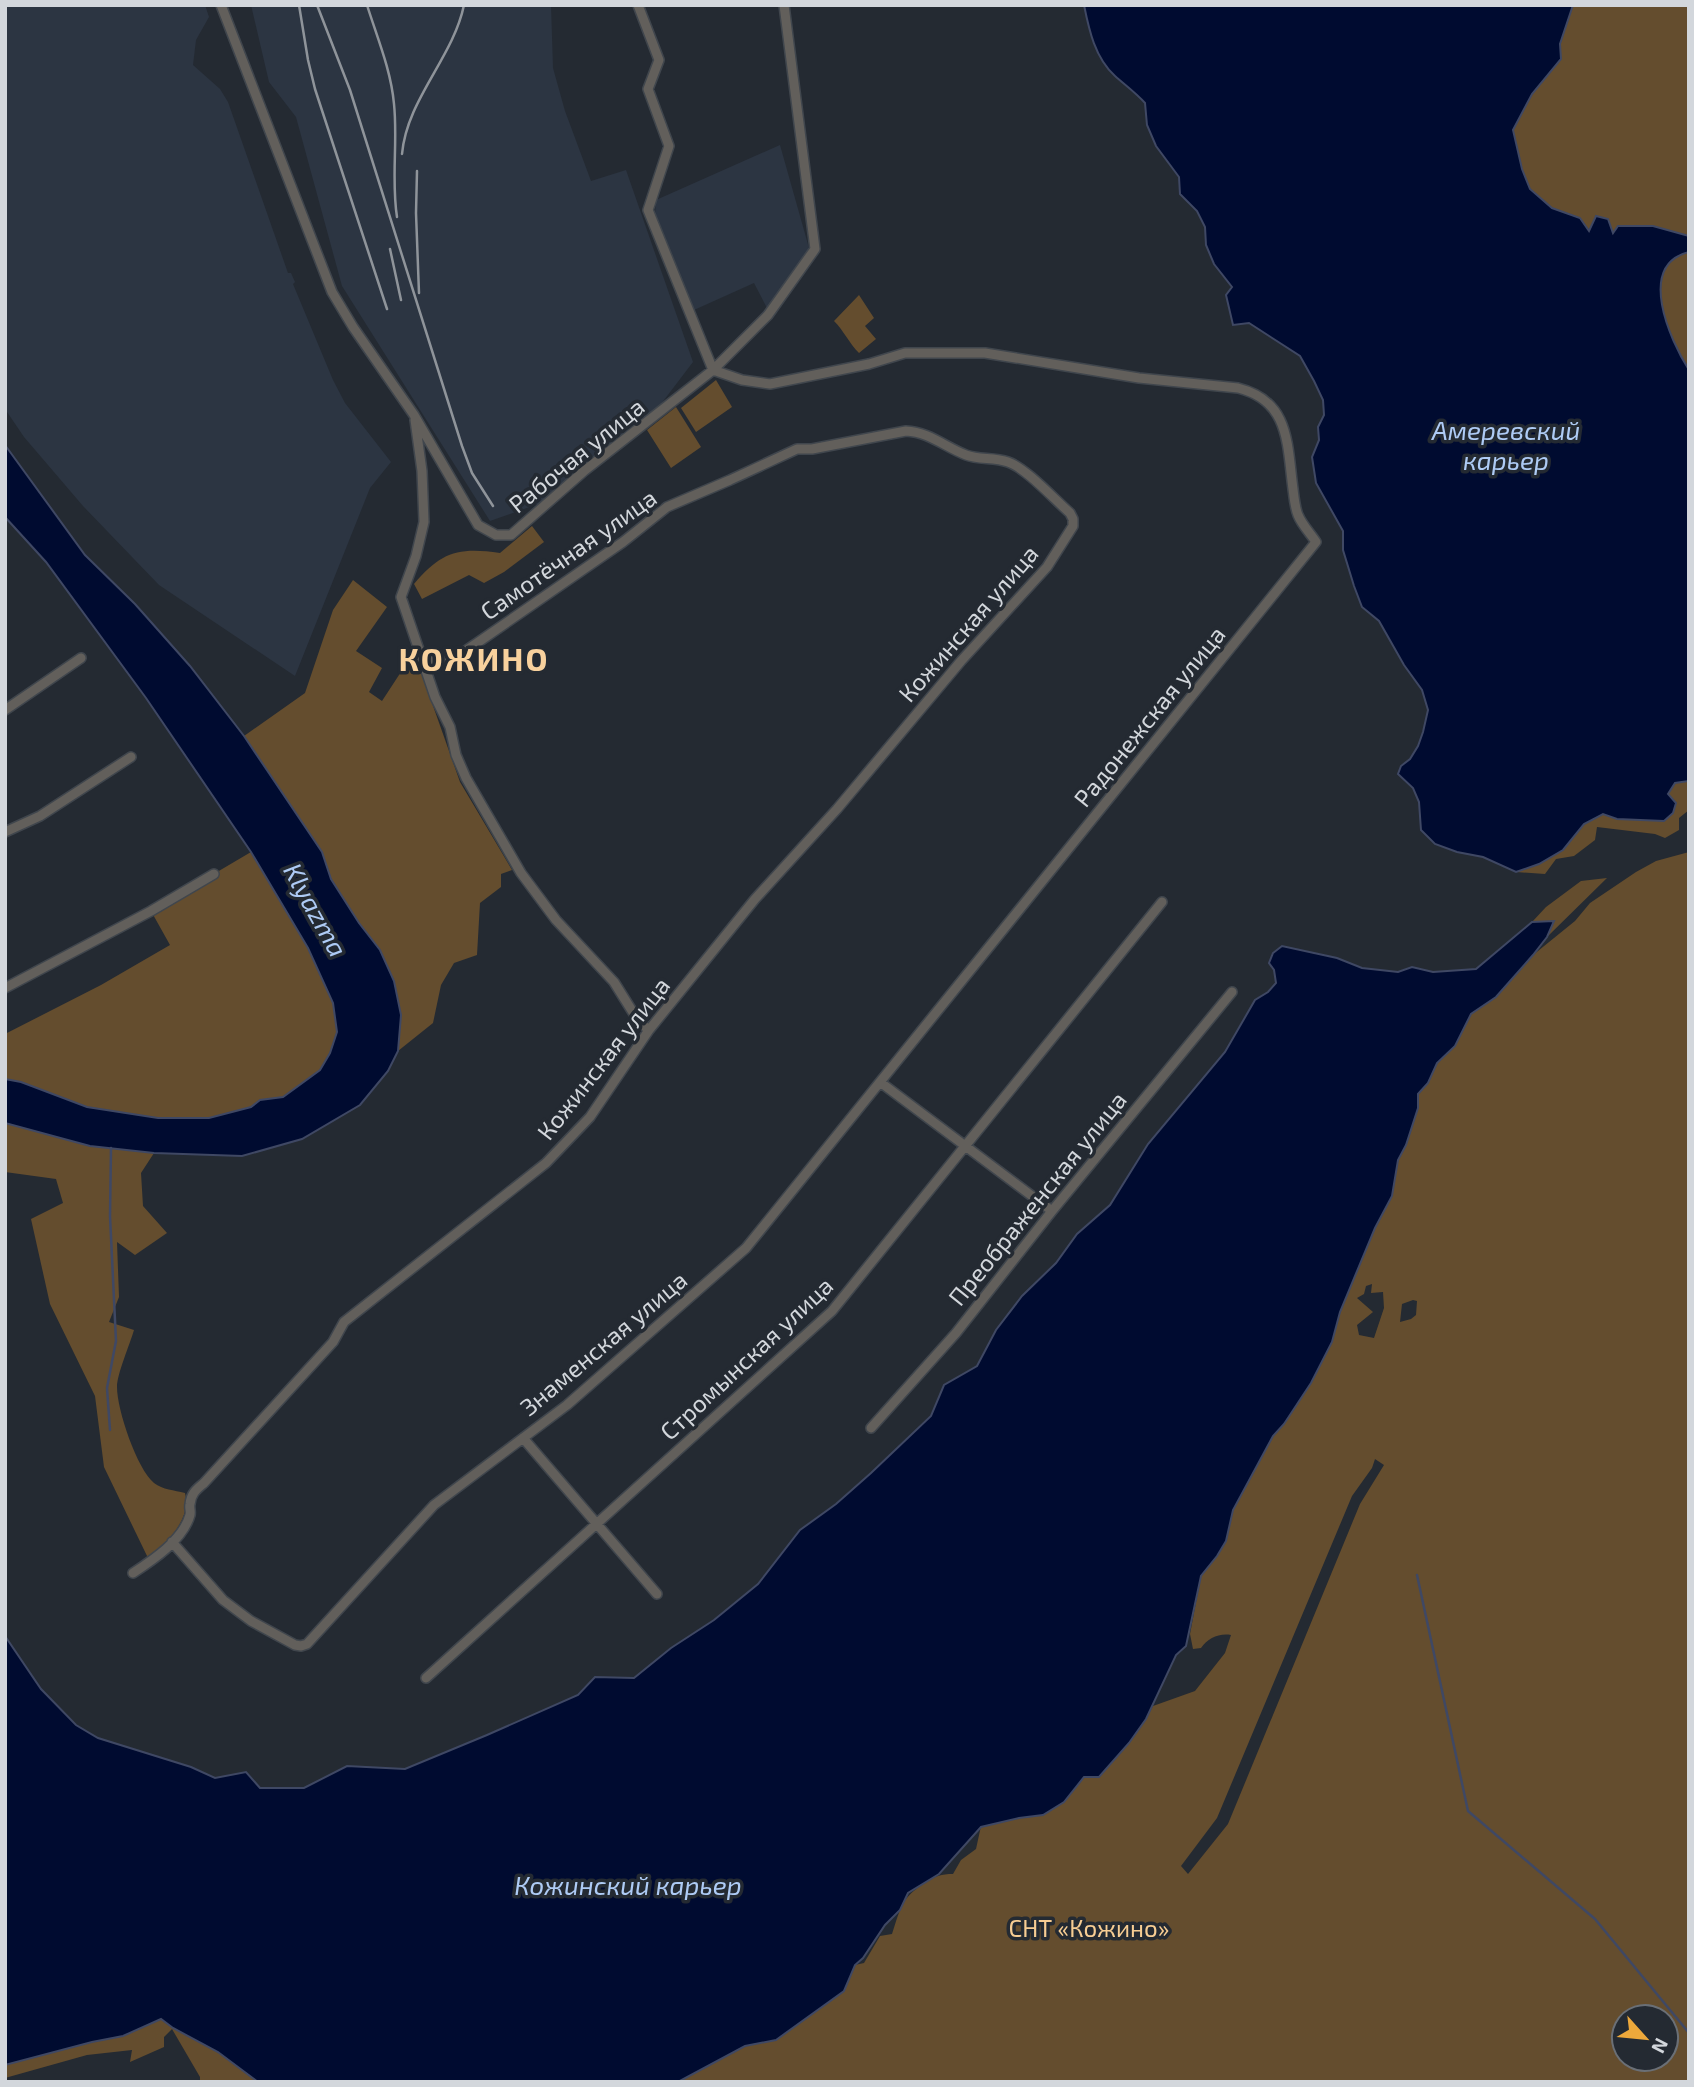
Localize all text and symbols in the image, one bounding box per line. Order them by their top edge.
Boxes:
street label: Рабочая улица [502,391,650,519]
water label: Амеревский карьер [1431,414,1580,475]
street label: Самотёчная улица [475,482,662,626]
street label: Кожинская улица [892,539,1045,708]
street label: Радонежская улица [1067,620,1231,813]
district label: КОЖИНО [398,639,550,677]
water label: Klyazma [277,857,355,962]
street label: Кожинская улица [530,971,676,1146]
street label: Преображенская улица [942,1085,1133,1311]
street label: Знаменская улица [514,1265,693,1422]
street label: Стромынская улица [654,1270,839,1446]
water label: Кожинский карьер [514,1869,742,1900]
park label: СНТ «Кожино» [1009,1913,1169,1942]
north arrow [1610,2003,1680,2073]
text: N [1647,2035,1674,2057]

